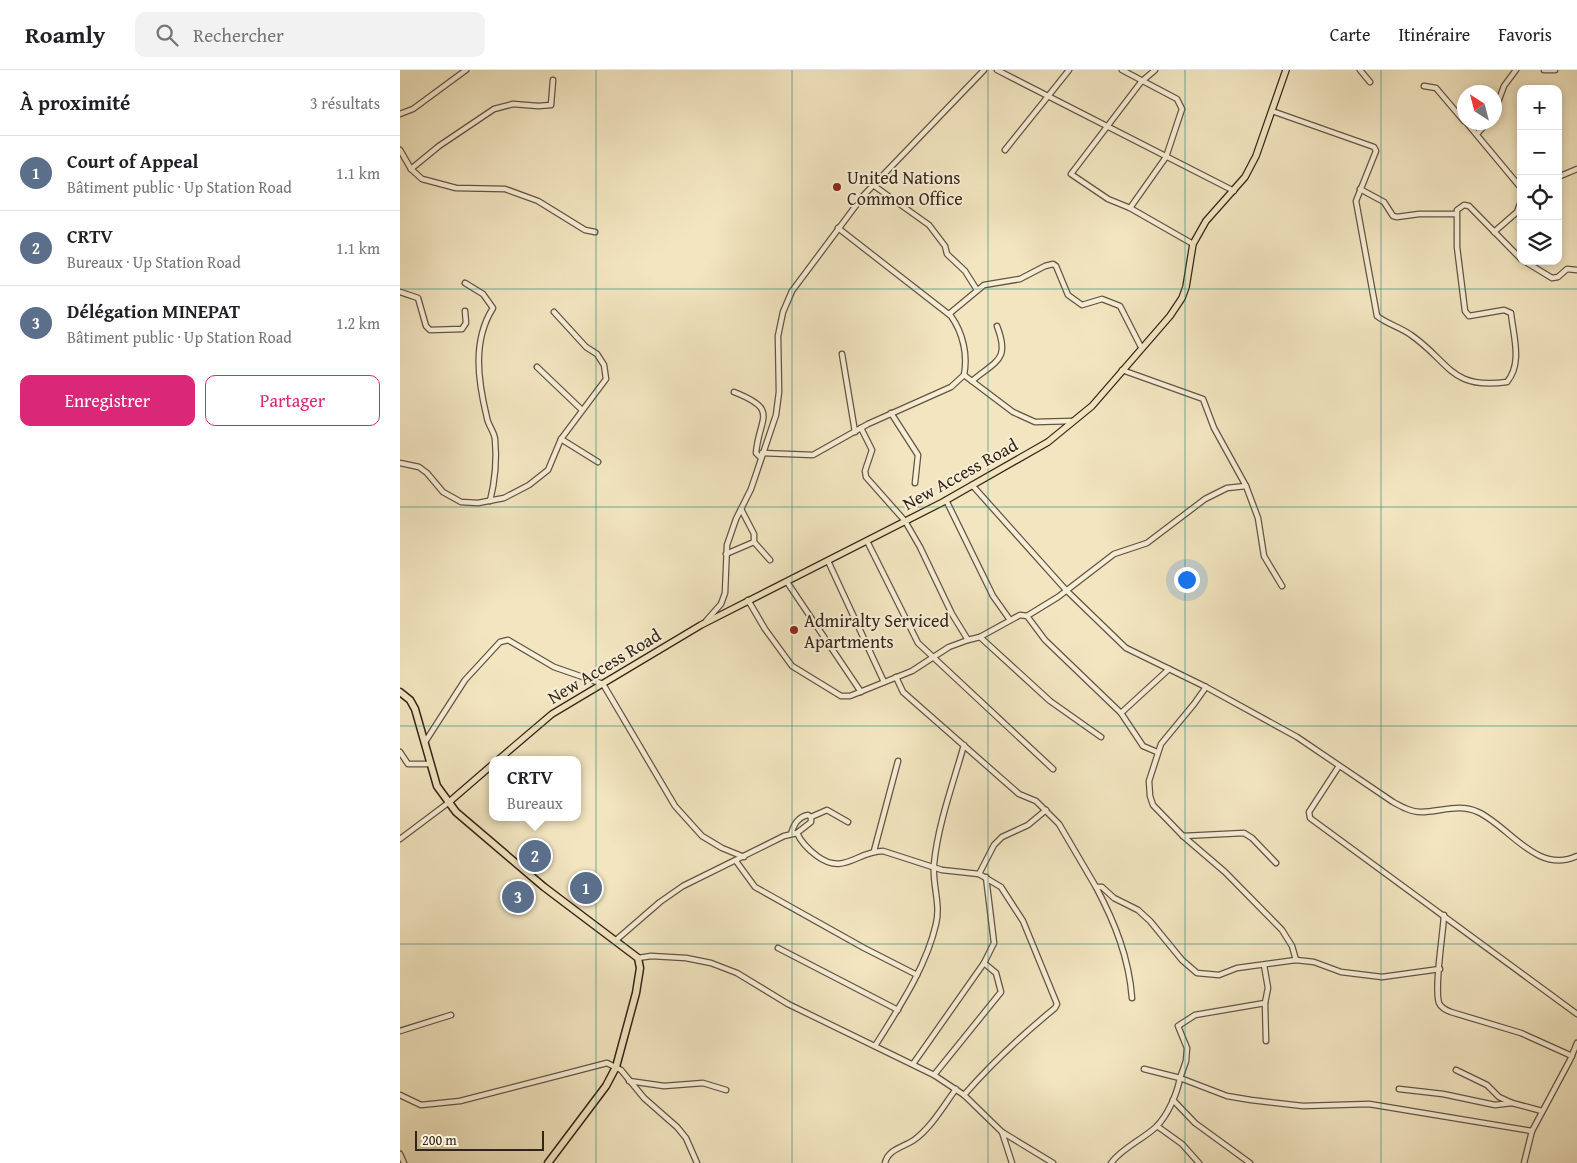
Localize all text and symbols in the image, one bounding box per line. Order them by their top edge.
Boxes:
search box [135,12,485,57]
text: Roamly [25,17,105,52]
icon: search [153,21,181,49]
text: Rechercher [193,21,284,49]
text: Carte [1330,21,1370,48]
text: Itinéraire [1398,21,1470,48]
text: Favoris [1498,21,1552,48]
north arrow [1457,85,1502,130]
map controls [1517,85,1562,265]
button: + [1517,85,1562,130]
text: À proximité [20,87,130,118]
text: 3 résultats [310,91,380,115]
button: − [1517,130,1562,175]
text: Court of Appeal [67,147,199,175]
text: 1 [32,161,40,185]
text: 1.1 km [336,161,380,185]
place label: United Nations Common Office [847,164,963,212]
text: Bâtiment public · Up Station Road [67,175,292,199]
button: locate [1517,175,1562,220]
marker: United Nations Common Office [831,181,843,193]
button: layers [1517,220,1562,265]
text: CRTV [67,222,113,250]
text: 2 [32,236,40,260]
text: 1.1 km [336,236,380,260]
text: Bureaux · Up Station Road [67,250,241,274]
text: Délégation MINEPAT [67,297,240,325]
text: 3 [32,311,40,335]
text: 1.2 km [336,311,380,335]
text: Bâtiment public · Up Station Road [67,325,292,349]
button: Enregistrer [20,375,195,426]
button: Partager [205,375,380,426]
street label: New Access Road [897,431,1023,517]
your location [1174,567,1200,593]
place label: Admiralty Serviced Apartments [804,607,949,655]
street label: New Access Road [542,621,666,711]
marker: Admiralty Serviced Apartments [788,624,800,636]
popup [489,756,581,821]
text: CRTV [507,763,553,791]
text: Bureaux [507,791,563,815]
pin: 2 [519,837,551,875]
pin: 1 [570,869,602,907]
pin: 3 [502,878,534,916]
scale bar [415,1128,544,1151]
text: 200 m [422,1130,457,1150]

